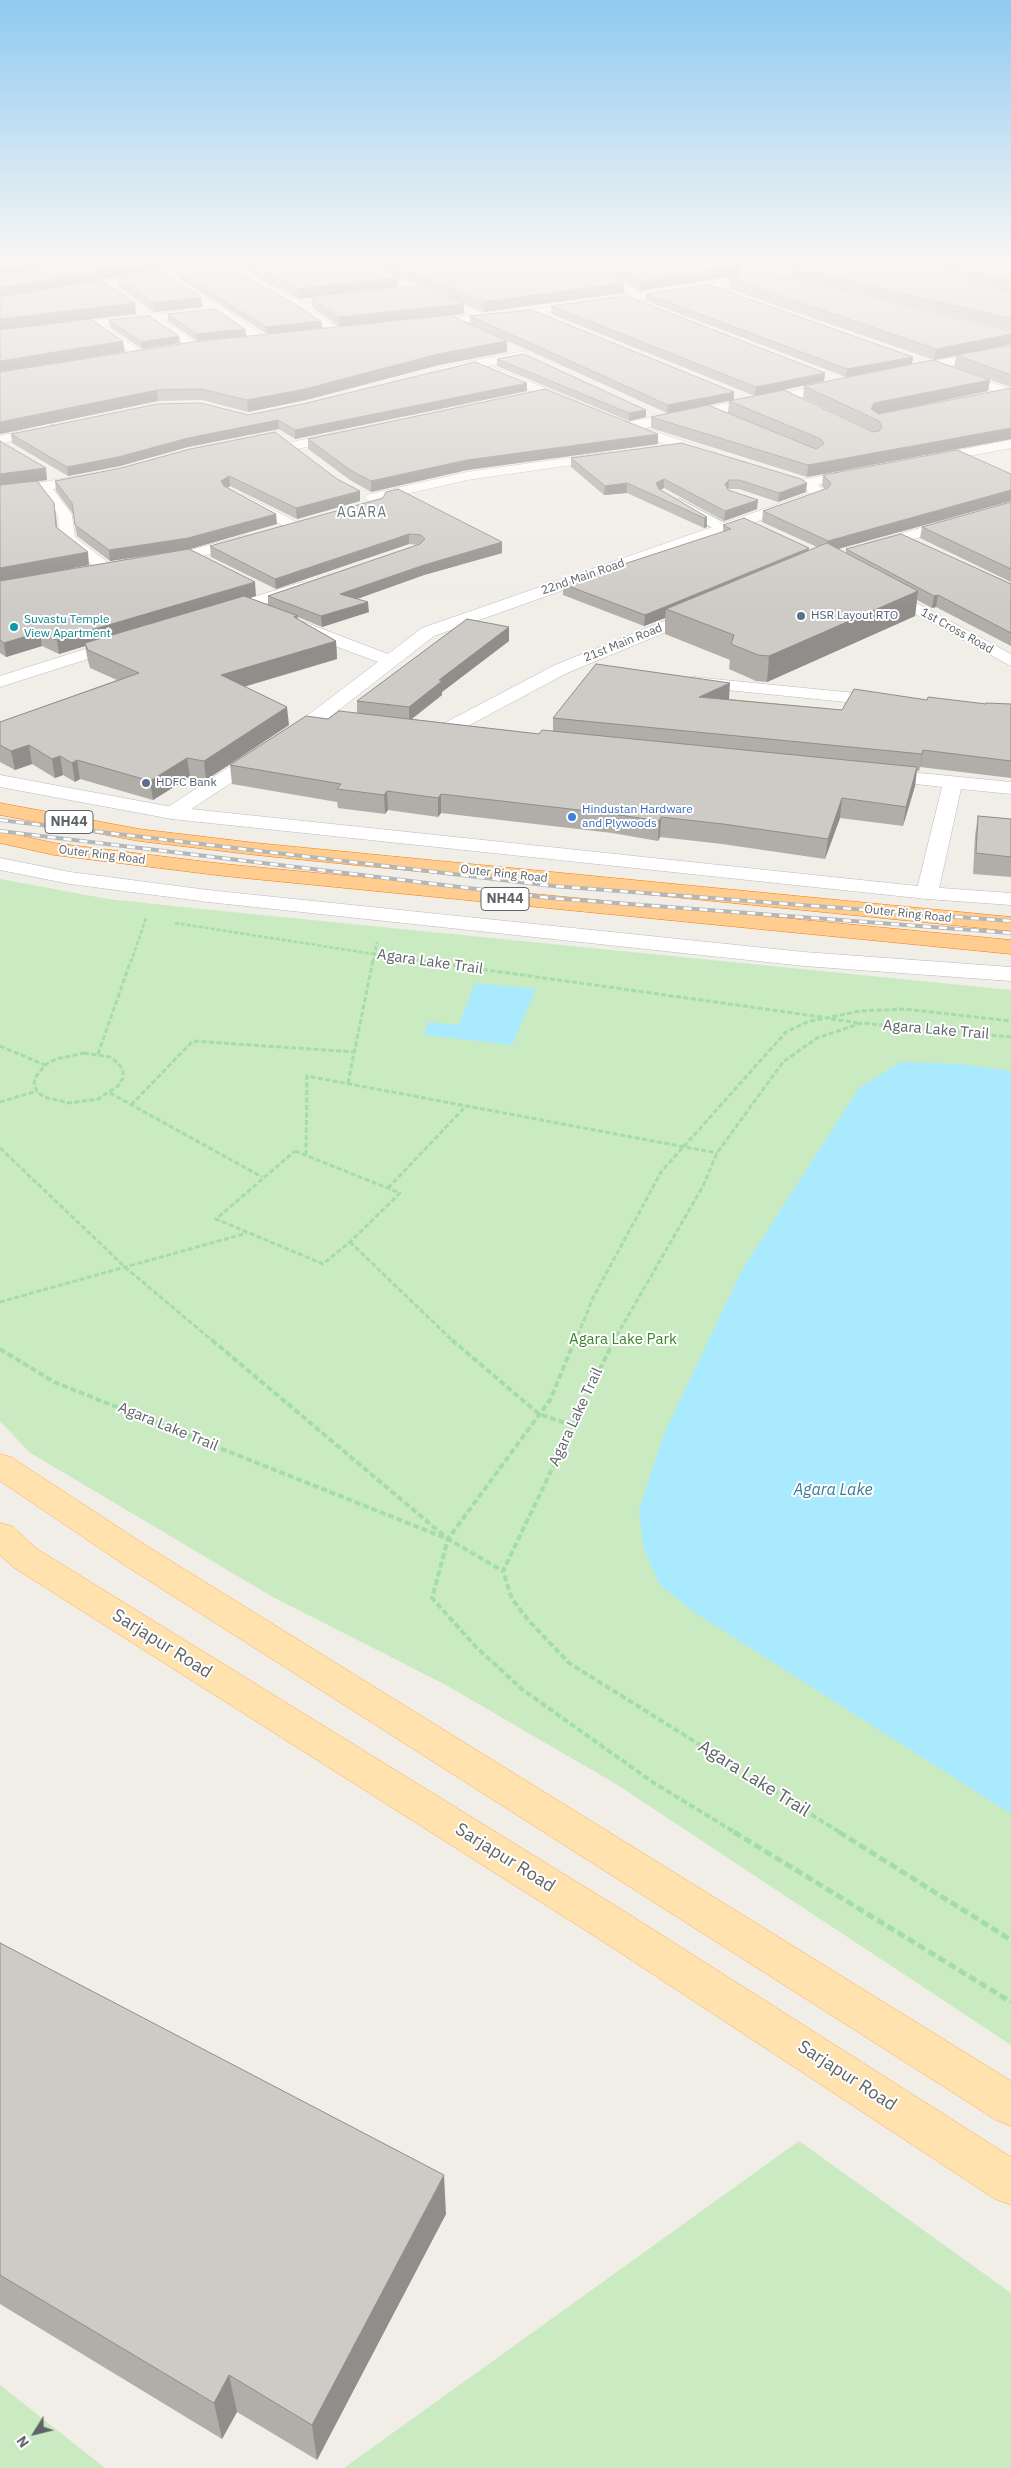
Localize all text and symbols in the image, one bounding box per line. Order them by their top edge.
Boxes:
district label: AGARA [336,505,388,521]
street label: 22nd Main Road [539,556,627,598]
street label: 1st Cross Road [918,605,996,657]
place label: HSR Layout RTO [811,609,898,623]
marker: HSR Layout RTO [795,610,807,622]
place label: Suvastu Temple View Apartment [24,613,111,641]
marker: Suvastu Temple View Apartment [8,621,20,633]
street label: 21st Main Road [582,621,664,665]
place label: HDFC Bank [156,776,217,790]
marker: HDFC Bank [140,777,152,789]
place label: Hindustan Hardware and Plywoods [582,803,693,831]
road number: NH44 [45,810,93,834]
marker: Hindustan Hardware and Plywoods [566,811,578,823]
street label: Outer Ring Road [58,843,146,867]
street label: Outer Ring Road [460,862,548,886]
road number: NH44 [481,888,529,911]
street label: Outer Ring Road [864,902,952,926]
street label: Agara Lake Trail [376,946,484,978]
street label: Agara Lake Trail [882,1016,990,1044]
park label: Agara Lake Park [569,1331,677,1349]
street label: Agara Lake Trail [545,1365,607,1469]
street label: Agara Lake Trail [115,1399,221,1455]
water label: Agara Lake [793,1480,873,1500]
street label: Sarjapur Road [108,1605,216,1683]
street label: Agara Lake Trail [694,1736,814,1822]
street label: Sarjapur Road [451,1819,559,1897]
street label: Sarjapur Road [793,2036,901,2116]
north arrow [10,2408,60,2458]
text: N [13,2432,33,2451]

